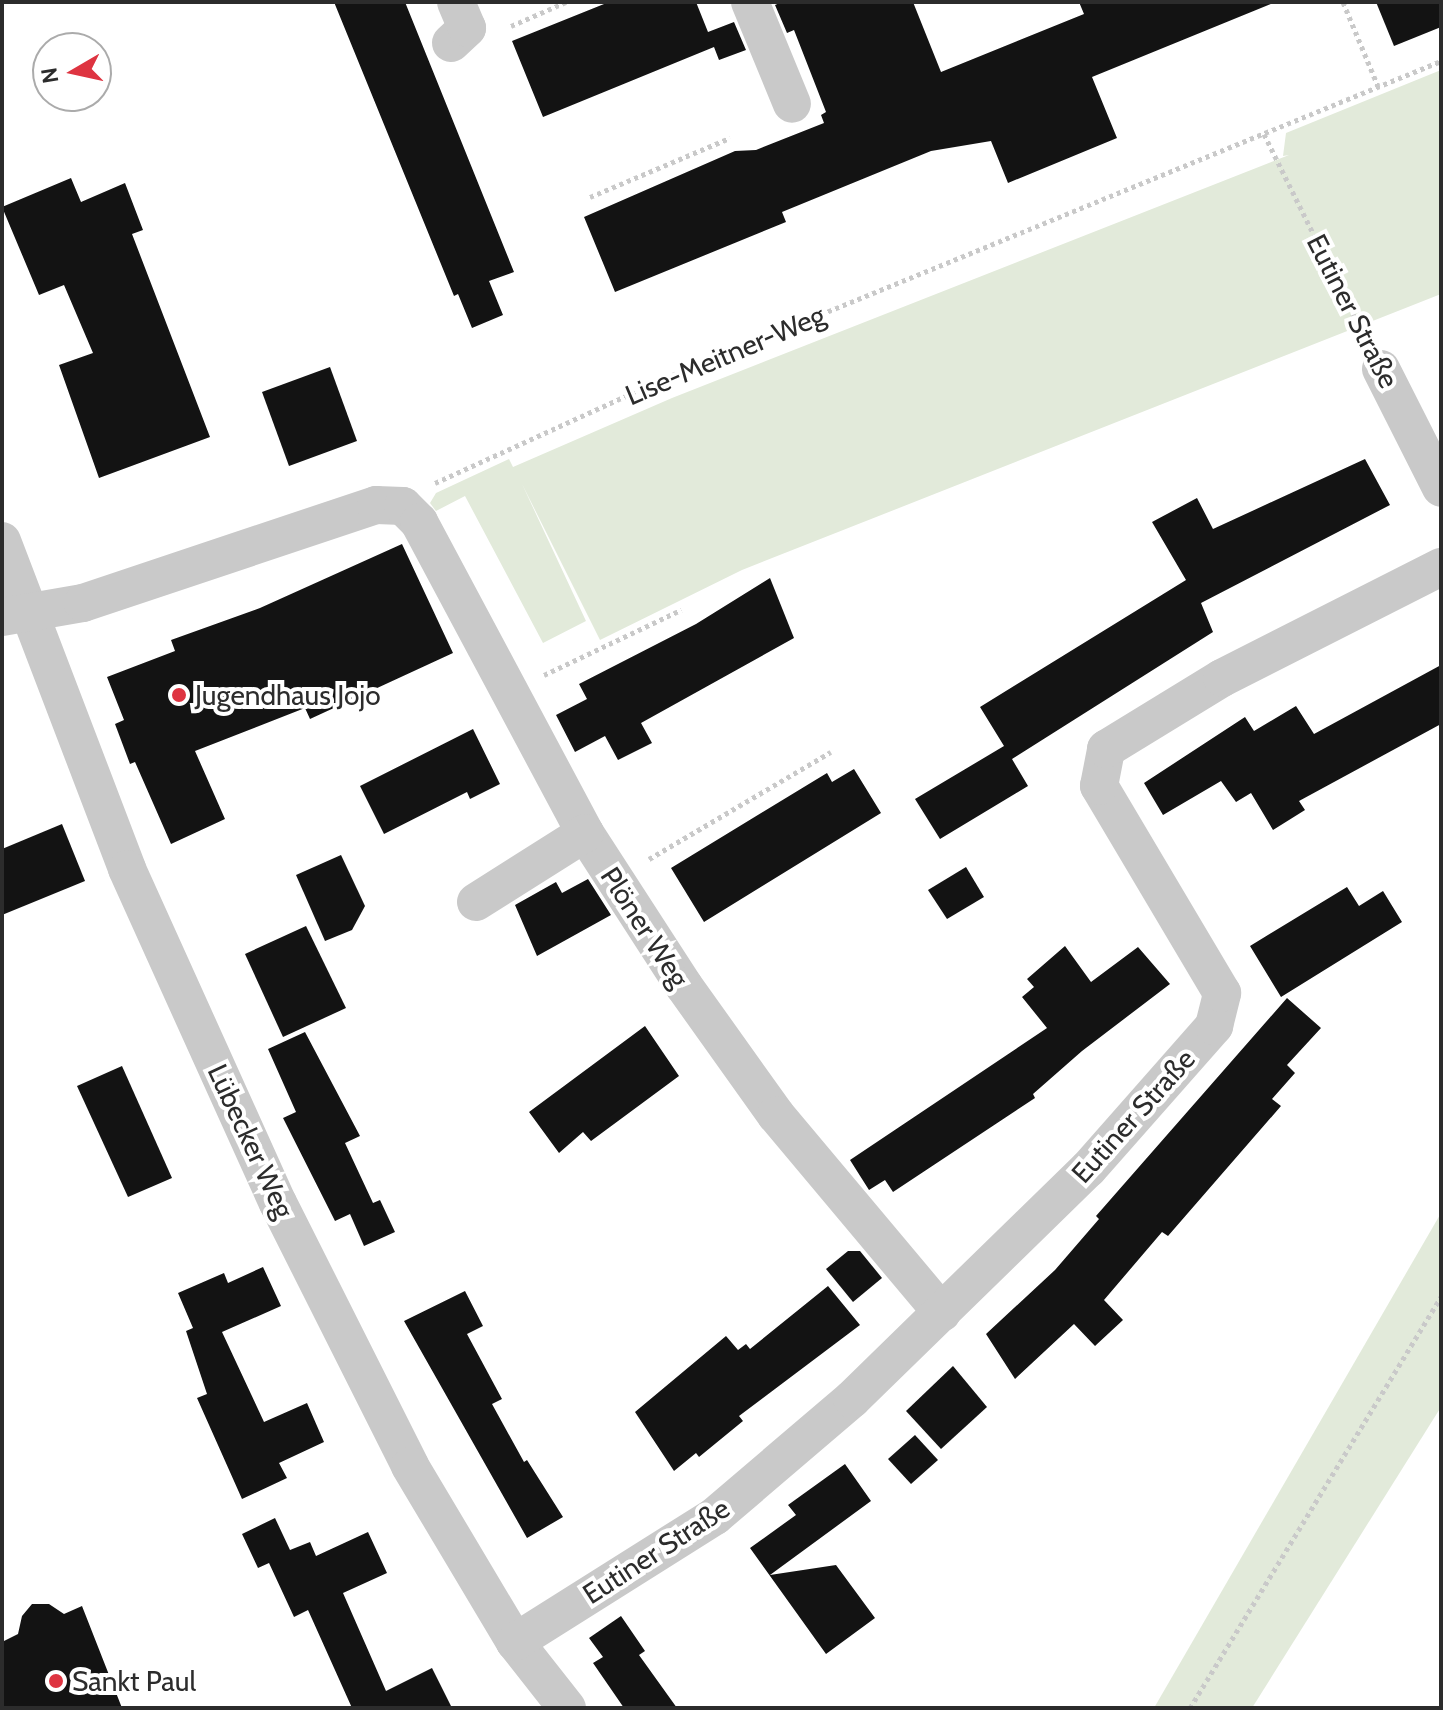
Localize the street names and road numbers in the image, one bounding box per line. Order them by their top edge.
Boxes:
street label: Eutiner Straße [1300,229,1406,393]
street label: Lise-Meitner-Weg [620,298,830,412]
street label: Plöner Weg [594,861,696,993]
street label: Eutiner Straße [1064,1042,1202,1190]
street label: Lübecker Weg [201,1059,301,1223]
street label: Eutiner Straße [576,1491,736,1611]

